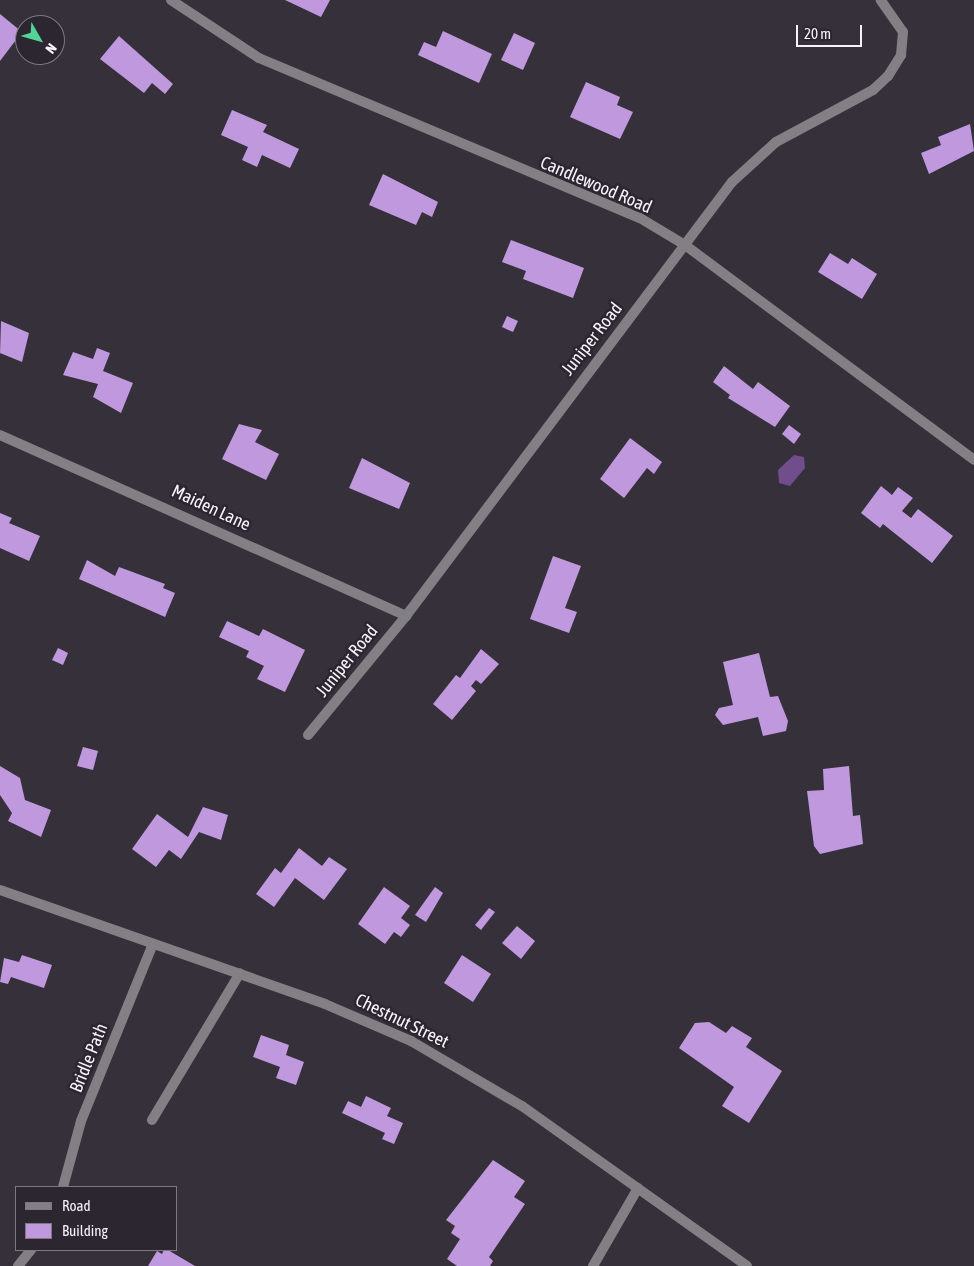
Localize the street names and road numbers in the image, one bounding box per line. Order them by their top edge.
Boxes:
street label: Candlewood Road [537,152,655,218]
street label: Juniper Road [557,298,627,380]
street label: Maiden Lane [168,480,254,536]
street label: Juniper Road [311,621,383,701]
street label: Chestnut Street [352,989,452,1053]
street label: Bridle Path [65,1020,113,1096]

